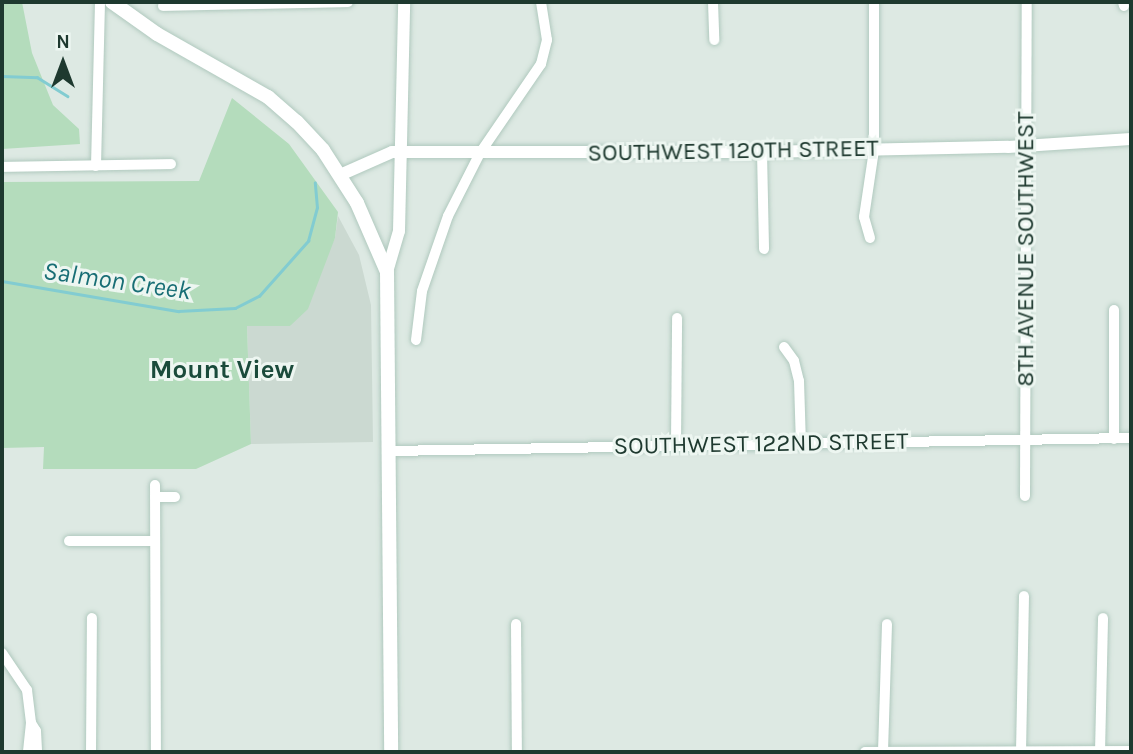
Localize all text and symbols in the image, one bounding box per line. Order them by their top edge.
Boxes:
north arrow [28,28,98,98]
text: N [56,31,70,53]
street label: 8TH AVENUE SOUTHWEST [1012,111,1040,387]
street label: SOUTHWEST 120TH STREET [587,134,879,168]
water label: Salmon Creek [41,255,193,307]
district label: Mount View [150,354,294,386]
street label: SOUTHWEST 122ND STREET [613,427,909,461]

